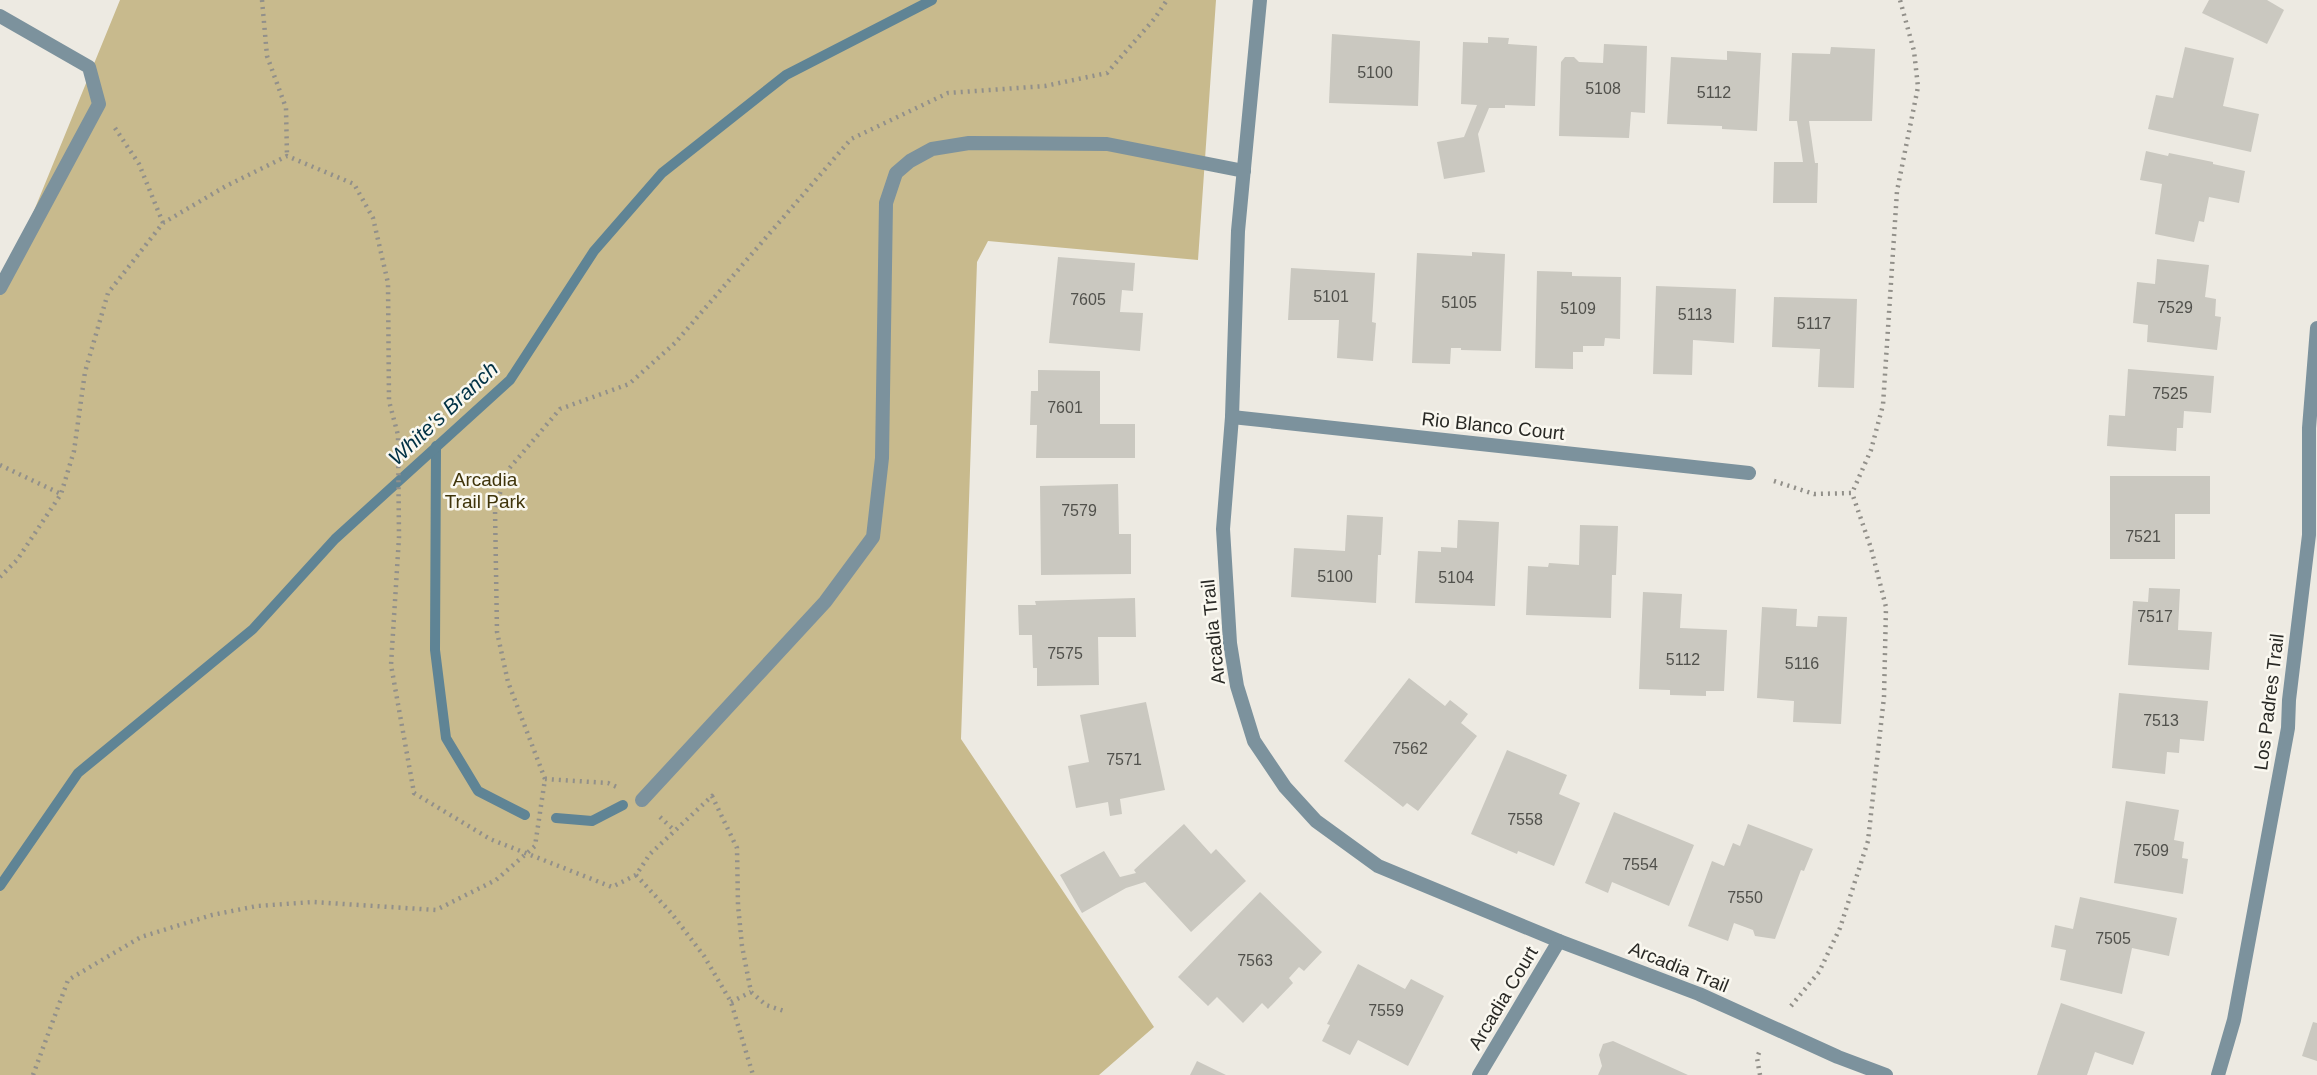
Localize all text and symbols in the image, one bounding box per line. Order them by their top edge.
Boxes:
house number: 5100 [1357,64,1393,81]
house number: 5108 [1585,80,1621,97]
house number: 5112 [1697,84,1731,101]
house number: 5101 [1313,288,1349,305]
house number: 7605 [1070,291,1106,308]
house number: 5105 [1441,294,1477,311]
house number: 7529 [2157,299,2193,316]
house number: 5109 [1560,300,1596,317]
house number: 5113 [1678,306,1712,323]
house number: 5117 [1797,315,1831,332]
water label: White's Branch [384,357,502,469]
house number: 7525 [2152,385,2188,402]
house number: 7601 [1047,399,1083,416]
street label: Rio Blanco Court [1420,408,1566,444]
park label: Arcadia Trail Park [445,469,526,512]
house number: 7579 [1061,502,1097,519]
house number: 7521 [2125,528,2161,545]
house number: 5100 [1317,568,1353,585]
house number: 5104 [1438,569,1474,586]
street label: Arcadia Trail [1197,578,1229,686]
house number: 7517 [2137,608,2173,625]
street label: Los Padres Trail [2250,633,2288,771]
house number: 7575 [1047,645,1083,662]
house number: 5112 [1666,651,1700,668]
house number: 5116 [1785,655,1819,672]
house number: 7513 [2143,712,2179,729]
house number: 7562 [1392,740,1428,757]
house number: 7571 [1106,751,1142,768]
house number: 7558 [1507,811,1543,828]
house number: 7509 [2133,842,2169,859]
house number: 7554 [1622,856,1658,873]
house number: 7550 [1727,889,1763,906]
house number: 7505 [2095,930,2131,947]
street label: Arcadia Trail [1626,937,1732,997]
street label: Arcadia Court [1464,942,1542,1053]
house number: 7563 [1237,952,1273,969]
house number: 7559 [1368,1002,1404,1019]

